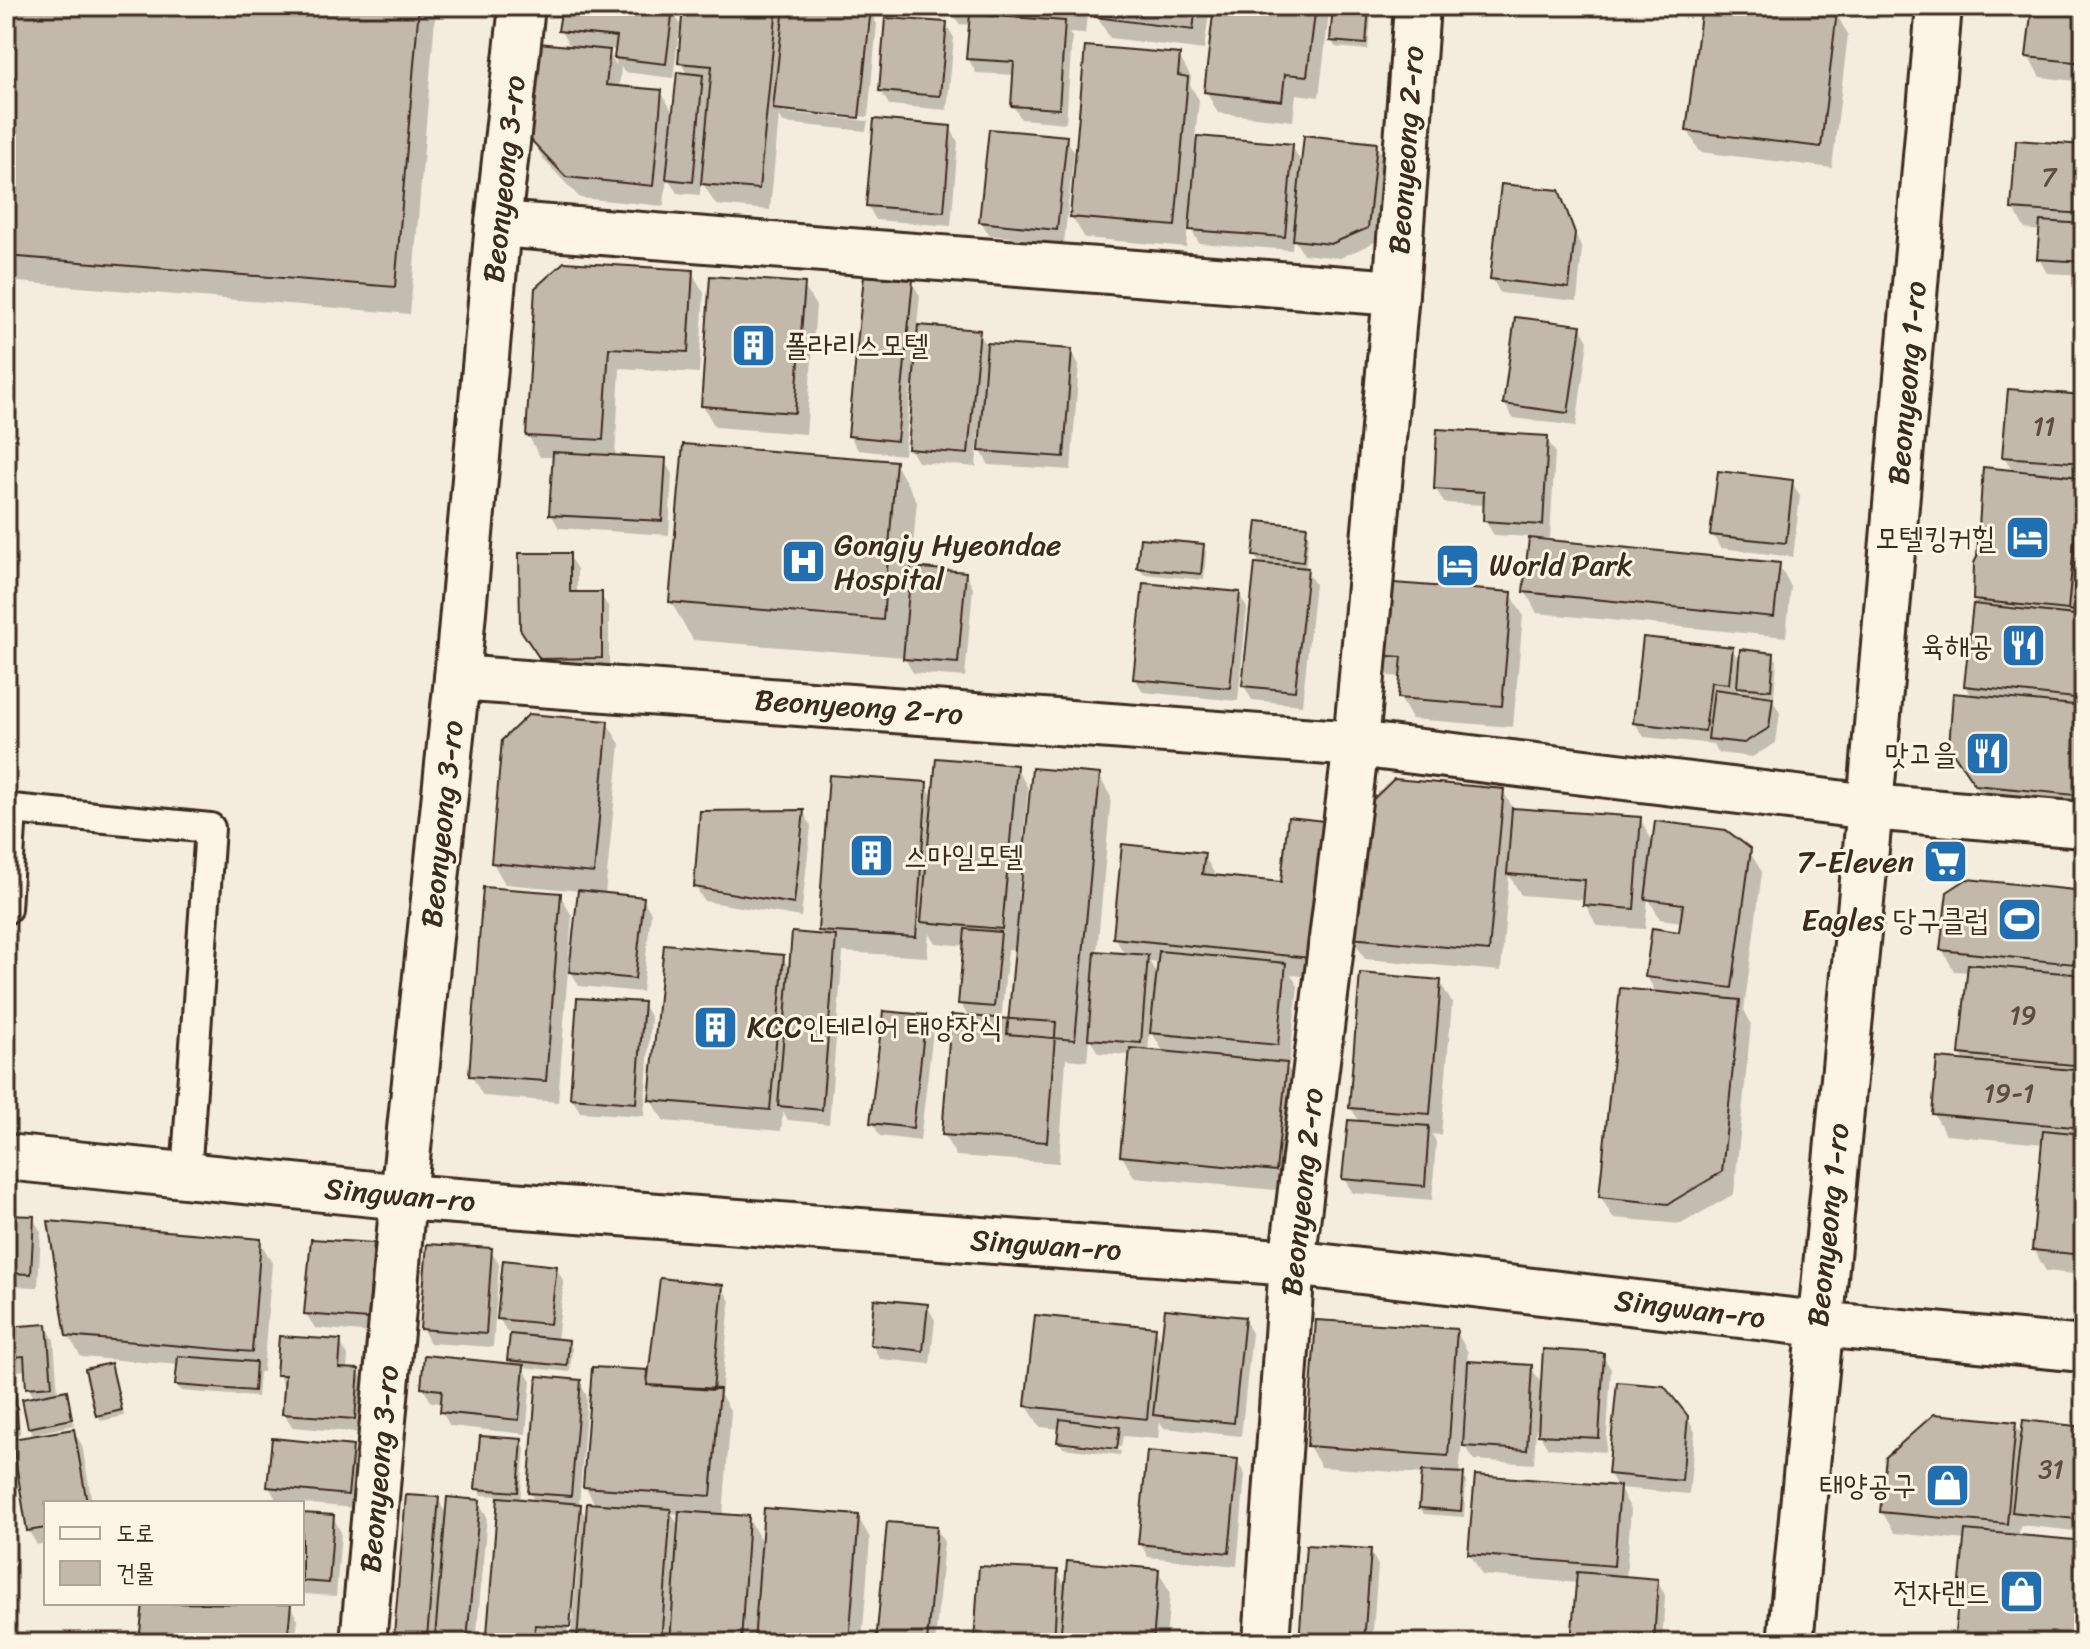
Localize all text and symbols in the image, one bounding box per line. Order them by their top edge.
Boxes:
street label: Beonyeong 2-ro [1372,44,1440,256]
street label: Beonyeong 3-ro [466,73,542,285]
house number: 7 [2042,154,2059,200]
street label: Beonyeong 1-ro [1871,279,1943,487]
place label: 폴라리스모텔 [784,318,929,372]
building icon: 폴라리스모텔 [729,321,777,369]
house number: 11 [2033,403,2055,449]
place label: 모텔킹커힐 [1875,511,1996,565]
hotel icon: 모텔킹커힐 [2003,514,2051,562]
place label: Gongjy Hyeondae Hospital [834,518,1061,606]
hospital icon: Gongjy Hyeondae Hospital [779,538,827,586]
place label: World Park [1489,538,1633,592]
hotel icon: World Park [1434,541,1482,589]
place label: 육해공 [1921,618,1993,672]
restaurant icon: 육해공 [2000,621,2048,669]
street label: Beonyeong 2-ro [753,673,965,741]
street label: Beonyeong 3-ro [404,718,480,930]
place label: 맛고을 [1885,727,1957,781]
restaurant icon: 맛고을 [1964,730,2012,778]
place label: 스마일모텔 [903,829,1024,883]
building icon: 스마일모텔 [848,832,896,880]
place label: 7-Eleven [1797,835,1914,889]
supermarket icon: 7-Eleven [1921,838,1969,886]
place label: Eagles 당구클럽 [1802,893,1989,947]
sports icon: Eagles 당구클럽 [1996,896,2044,944]
house number: 19 [2009,992,2037,1038]
place label: KCC인테리어 태양장식 [747,1000,1003,1054]
building icon: KCC인테리어 태양장식 [692,1003,740,1051]
house number: 19-1 [1984,1070,2034,1116]
street label: Beonyeong 2-ro [1264,1085,1340,1299]
street label: Beonyeong 1-ro [1790,1120,1866,1330]
street label: Singwan-ro [322,1162,478,1229]
street label: Singwan-ro [969,1213,1124,1277]
street label: Singwan-ro [1612,1273,1769,1345]
street label: Beonyeong 3-ro [343,1363,415,1575]
house number: 31 [2038,1446,2064,1492]
place label: 태양공구 [1819,1458,1916,1512]
shop icon: 태양공구 [1923,1461,1971,1509]
legend [44,1501,304,1605]
text: 도로 [116,1512,155,1554]
text: 건물 [116,1552,155,1594]
place label: 전자랜드 [1893,1565,1990,1619]
shop icon: 전자랜드 [1997,1568,2045,1616]

